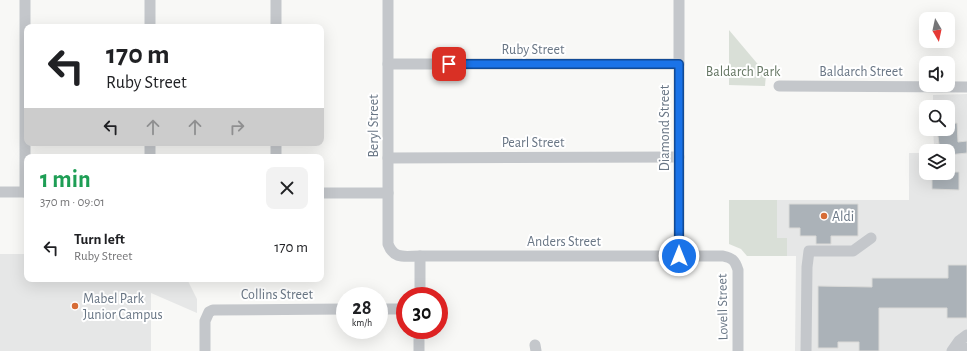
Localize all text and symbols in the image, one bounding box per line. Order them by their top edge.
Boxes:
north arrow [919,12,955,48]
map controls [919,12,955,180]
icon: left [40,40,92,92]
text: 170 m [106,41,170,69]
street label: Ruby Street [502,43,565,57]
pin [432,47,466,81]
icon: arrive [438,53,460,75]
button: sound [919,56,955,92]
park label: Baldarch Park [706,65,781,79]
street label: Baldarch Street [819,65,903,79]
text: Ruby Street [106,74,187,92]
street label: Diamond Street [658,84,672,171]
street label: Beryl Street [367,94,381,158]
button: search [919,100,955,136]
icon: left [100,116,122,138]
icon: ahead [142,116,164,138]
icon: ahead [184,116,206,138]
icon: right [226,116,248,138]
street label: Pearl Street [502,136,565,150]
button: layers [919,144,955,180]
button: close [266,167,308,209]
text: 1 min [40,168,91,192]
text: 370 m · 09:01 [40,196,105,209]
place label: Aldi [832,210,854,224]
marker: Aldi [819,211,829,221]
text: Turn left [74,232,125,247]
street label: Anders Street [527,235,601,249]
position arrow [658,235,700,277]
icon: left [40,237,62,259]
text: 170 m [274,240,308,255]
text: Ruby Street [74,250,132,263]
street label: Lovell Street [715,273,731,340]
speed limit sign: 30 [396,287,448,339]
street label: Collins Street [241,288,313,302]
place label: Mabel Park Junior Campus [83,292,163,322]
text: 28 [352,298,372,318]
marker: Mabel Park Junior Campus [70,301,80,311]
text: km/h [352,318,372,328]

